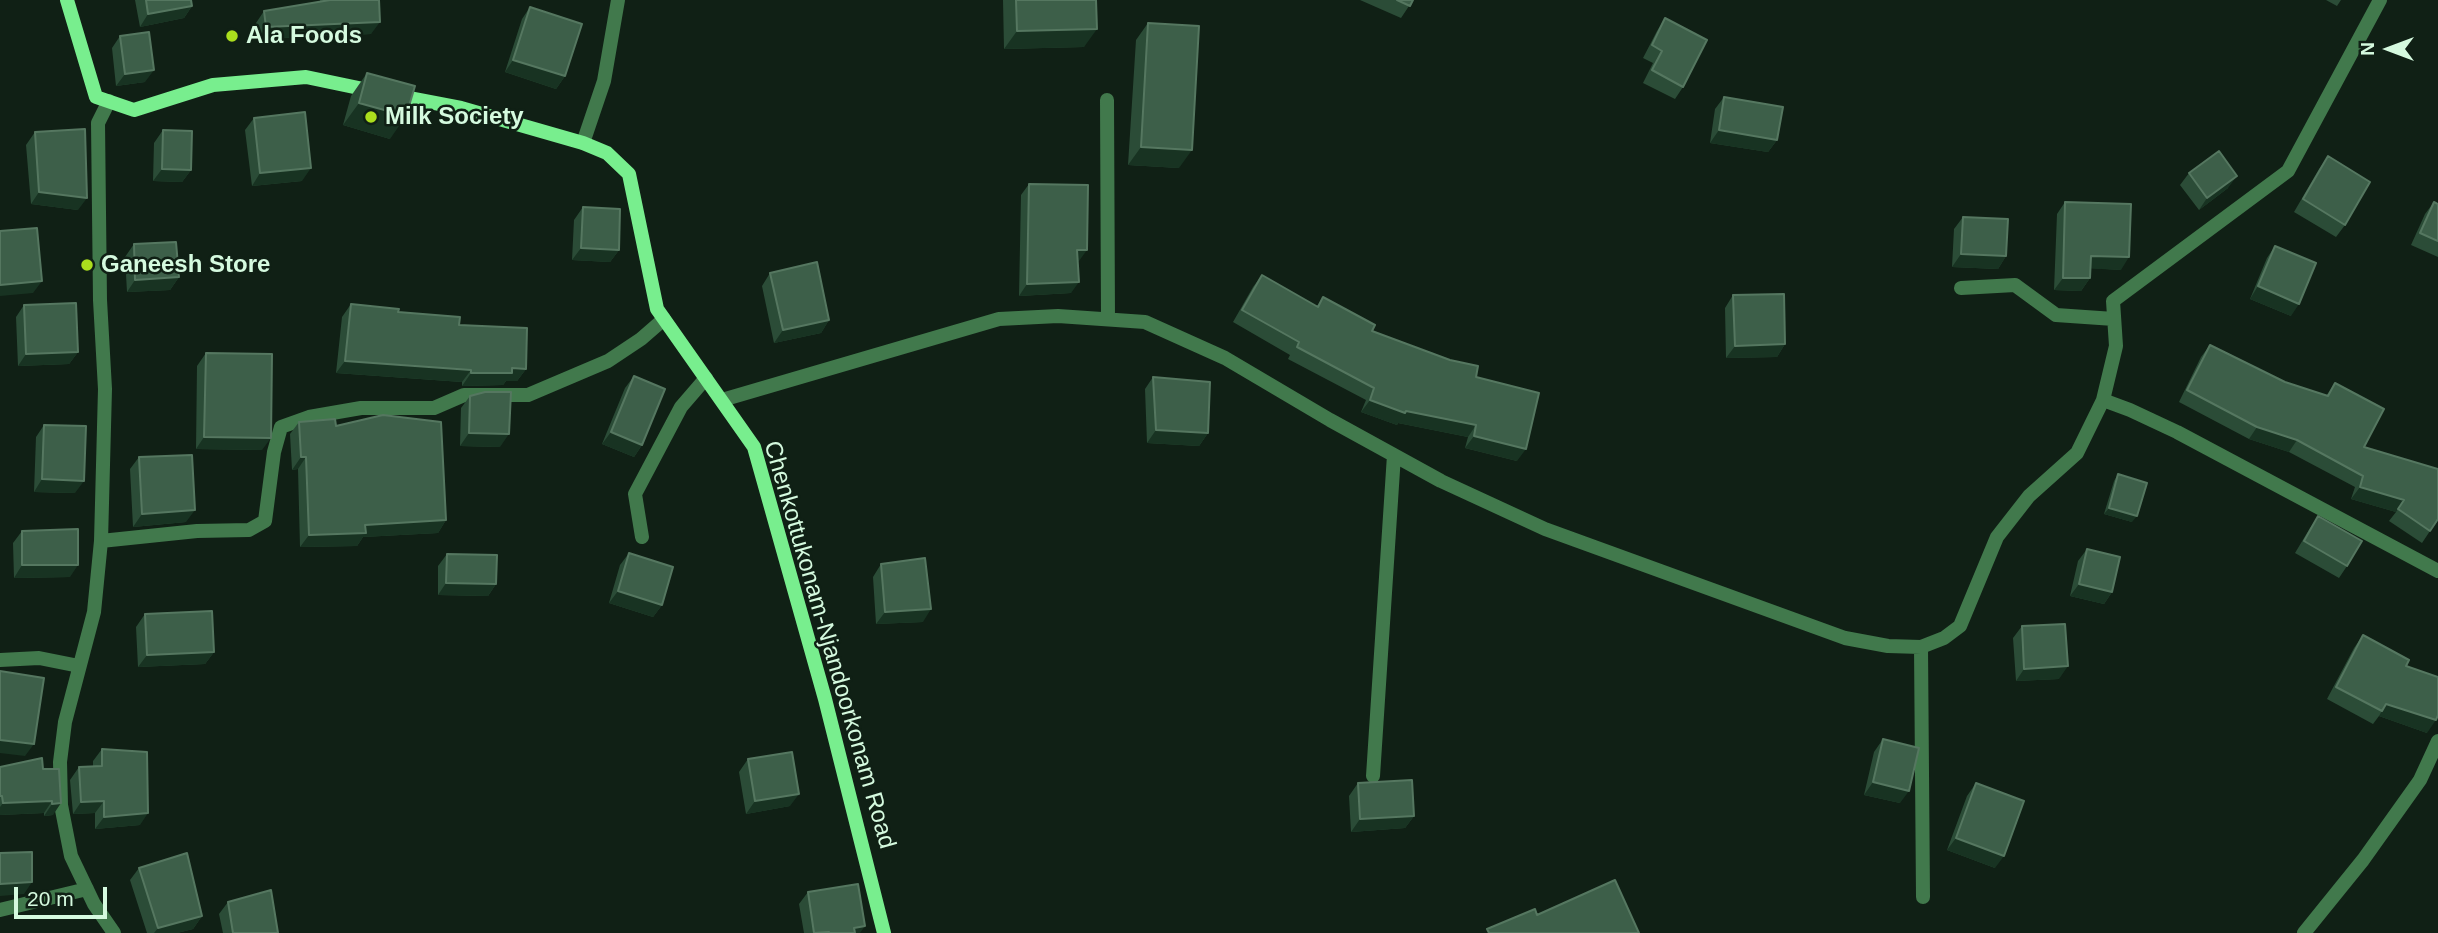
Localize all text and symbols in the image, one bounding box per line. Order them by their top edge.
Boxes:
north arrow [2354,14,2424,84]
place label: Ala Foods [246,22,362,50]
marker: Ala Foods [224,28,240,44]
text: N [2357,42,2378,56]
place label: Milk Society [385,103,524,131]
marker: Milk Society [363,109,379,125]
place label: Ganeesh Store [101,251,270,279]
marker: Ganeesh Store [79,257,95,273]
street label: Chenkottukonam-Njandoorkonam Road [757,438,901,852]
scale bar [18,874,110,918]
text: 20 m [27,887,74,910]

